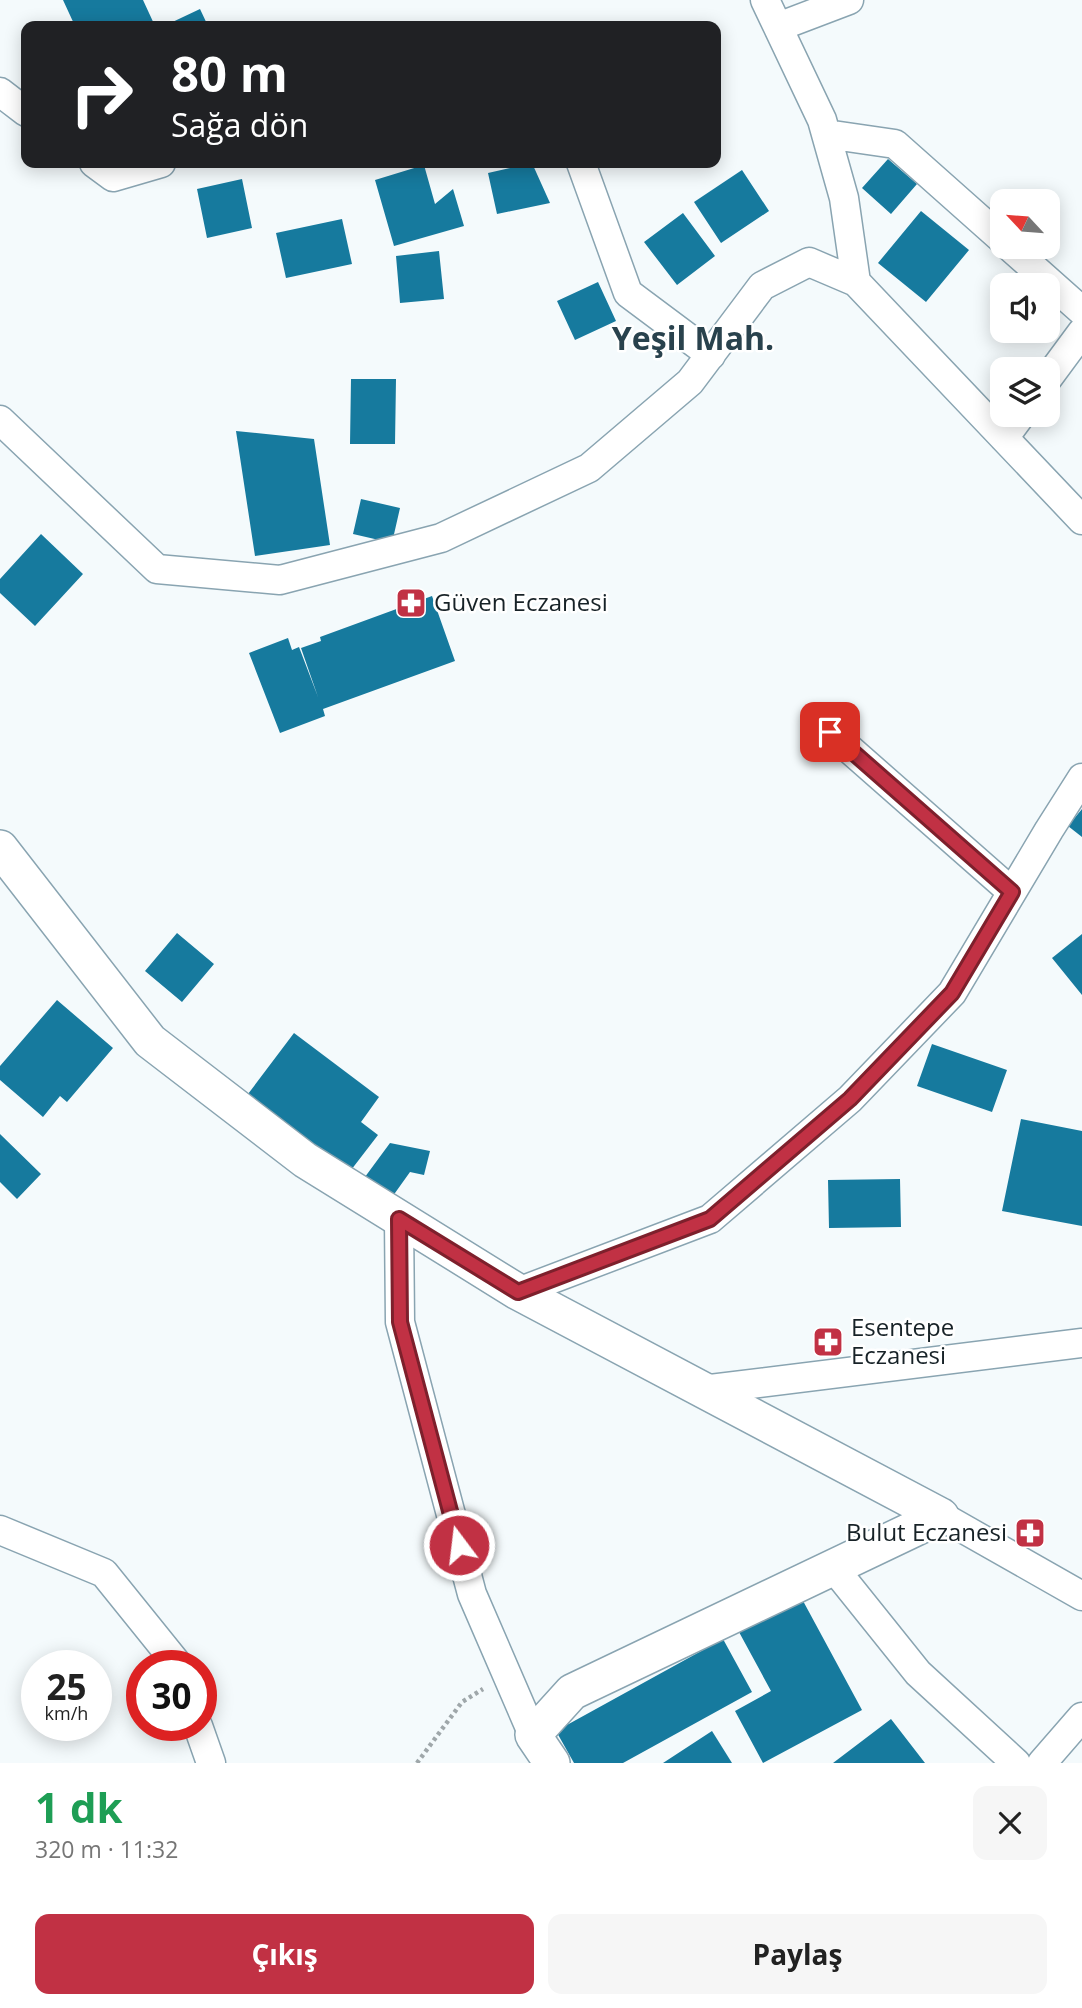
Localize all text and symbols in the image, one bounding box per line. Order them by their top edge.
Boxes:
text: 80 m [171,40,288,106]
icon: right [56,49,147,140]
text: Sağa dön [171,103,308,146]
north arrow [990,189,1060,259]
map controls [990,189,1060,427]
button: sound [990,273,1060,343]
district label: Yeşil Mah. [612,316,774,359]
button: layers [990,357,1060,427]
place label: Güven Eczanesi [434,585,608,618]
pharmacy icon: Güven Eczanesi [394,586,428,620]
pin [800,702,860,762]
icon: arrive [811,713,849,751]
place label: Esentepe Eczanesi [851,1310,954,1371]
pharmacy icon: Esentepe Eczanesi [811,1325,845,1359]
position arrow [422,1508,496,1582]
place label: Bulut Eczanesi [846,1515,1007,1548]
pharmacy icon: Bulut Eczanesi [1013,1516,1047,1550]
speed limit sign: 30 [126,1650,217,1741]
text: 25 [46,1663,87,1710]
text: km/h [45,1701,88,1725]
text: 1 dk [35,1778,123,1835]
button: close [973,1786,1047,1860]
text: 320 m · 11:32 [35,1833,178,1865]
button: Çıkış [35,1914,534,1994]
button: Paylaş [548,1914,1047,1994]

